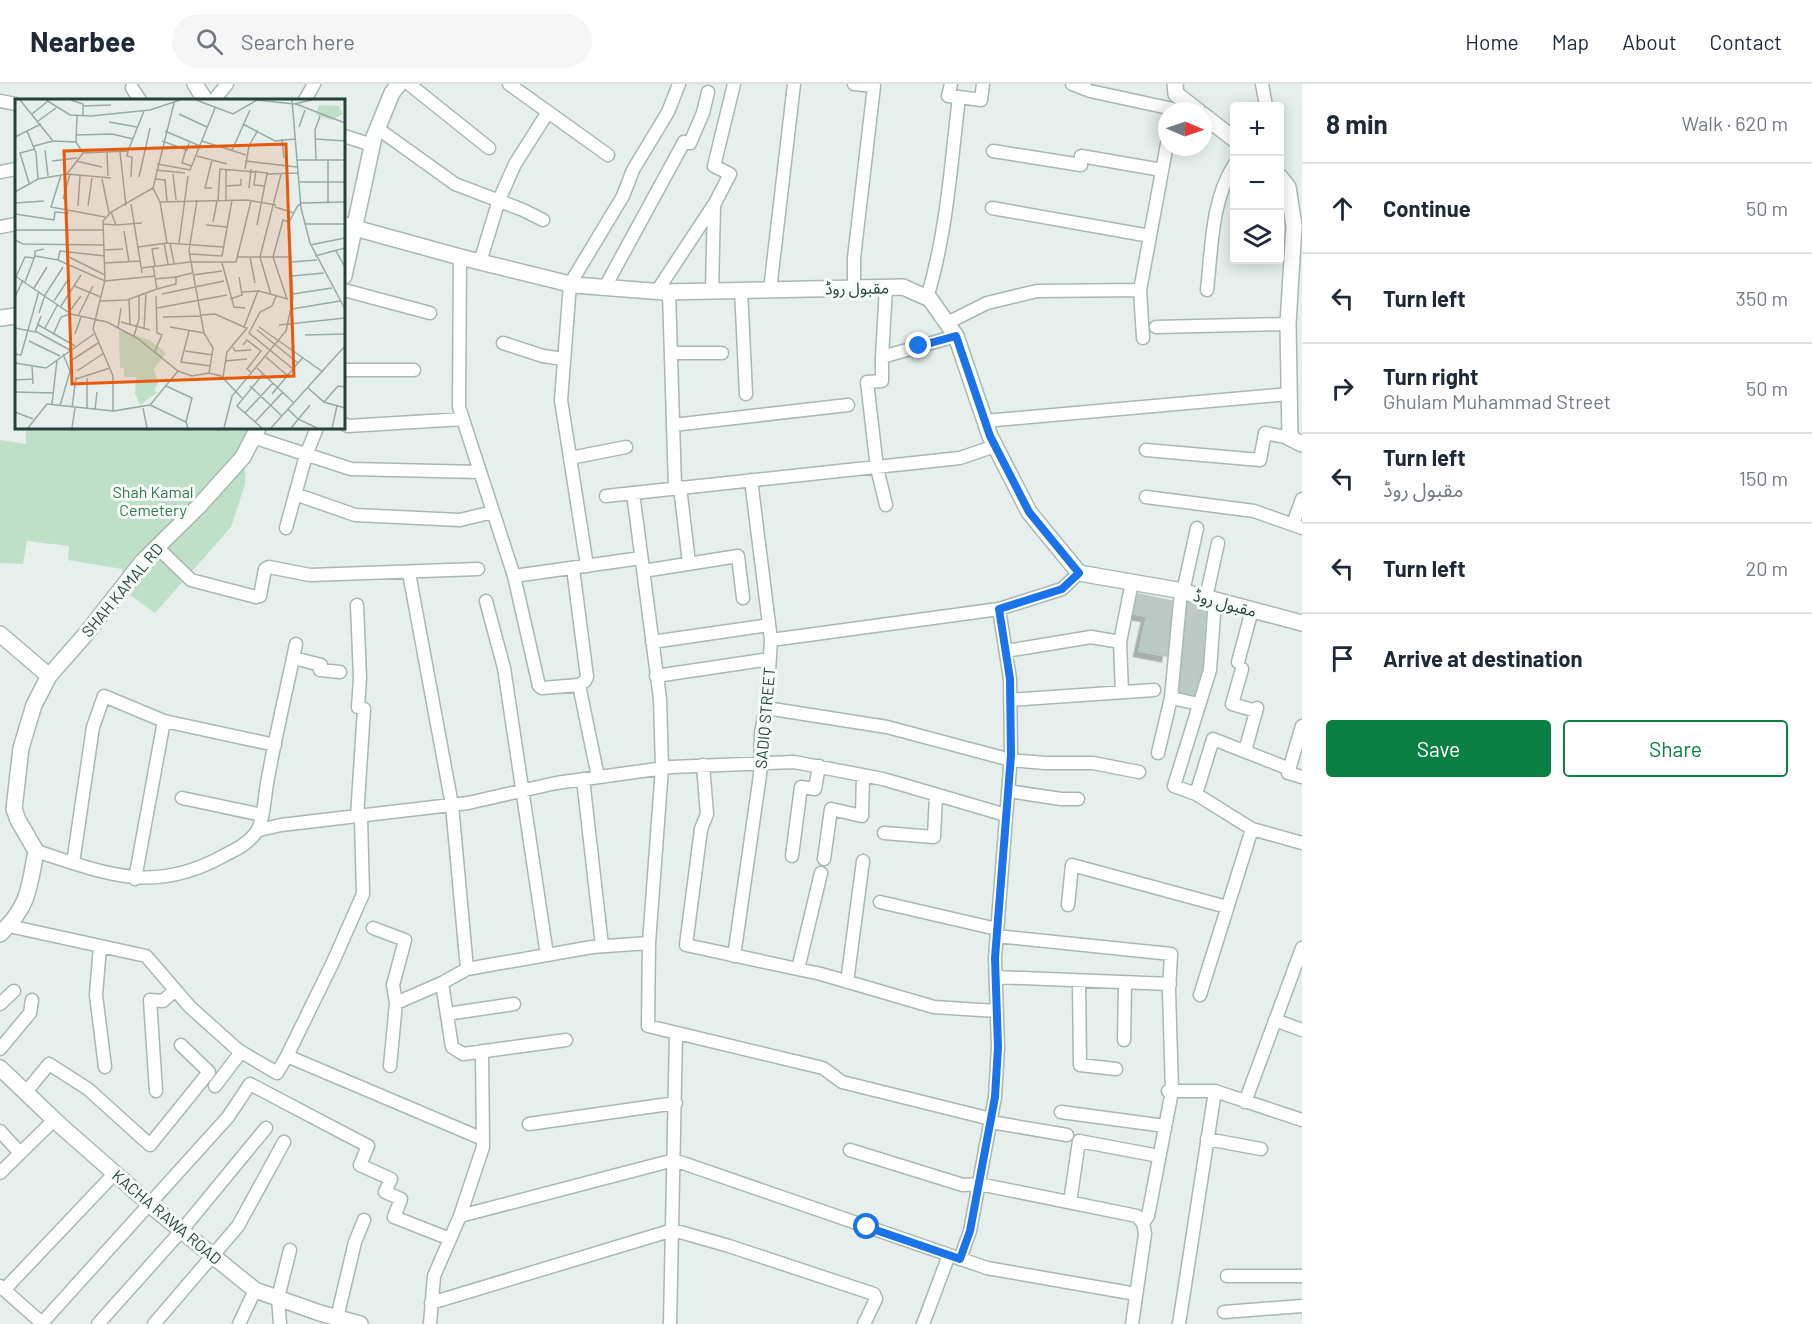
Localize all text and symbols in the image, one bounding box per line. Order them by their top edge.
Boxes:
search box [172,14,592,68]
text: Nearbee [30,24,136,58]
icon: search [193,25,226,58]
text: Search here [241,28,355,54]
text: Home [1465,29,1519,54]
text: Map [1552,29,1589,54]
text: About [1622,29,1677,54]
text: Contact [1710,29,1782,54]
inset map [15,99,345,429]
north arrow [1158,102,1212,156]
map controls [1230,102,1284,264]
button: + [1230,102,1284,156]
text: 8 min [1326,108,1388,139]
text: Walk · 620 m [1681,111,1788,135]
button: − [1230,156,1284,210]
icon: ahead [1326,192,1359,225]
text: Continue [1383,195,1471,221]
text: 50 m [1746,196,1788,220]
button: layers [1230,210,1284,264]
street label: مقبول روڈ [825,277,889,300]
icon: left [1326,282,1359,315]
text: Turn left [1383,285,1466,311]
text: 350 m [1736,286,1788,310]
route end [905,332,931,358]
text: Turn right [1383,363,1478,389]
icon: right [1326,372,1359,405]
text: 50 m [1746,376,1788,400]
text: Ghulam Muhammad Street [1383,389,1611,413]
text: Turn left [1383,444,1466,470]
icon: left [1326,462,1359,495]
text: 150 m [1739,466,1788,490]
text: مقبول روڈ [1383,477,1463,501]
park label: Shah Kamal Cemetery [112,482,194,519]
street label: SHAH KAMAL RD [77,539,166,640]
icon: left [1326,552,1359,585]
text: Turn left [1383,555,1466,581]
text: 20 m [1745,556,1788,580]
street label: مقبول روڈ [1191,585,1259,622]
icon: arrive [1326,642,1359,675]
text: Arrive at destination [1383,645,1582,671]
street label: SADIQ STREET [751,666,778,770]
button: Save [1326,720,1551,777]
button: Share [1563,720,1788,777]
street label: KACHA RAWA ROAD [109,1165,226,1268]
route start [853,1213,879,1239]

